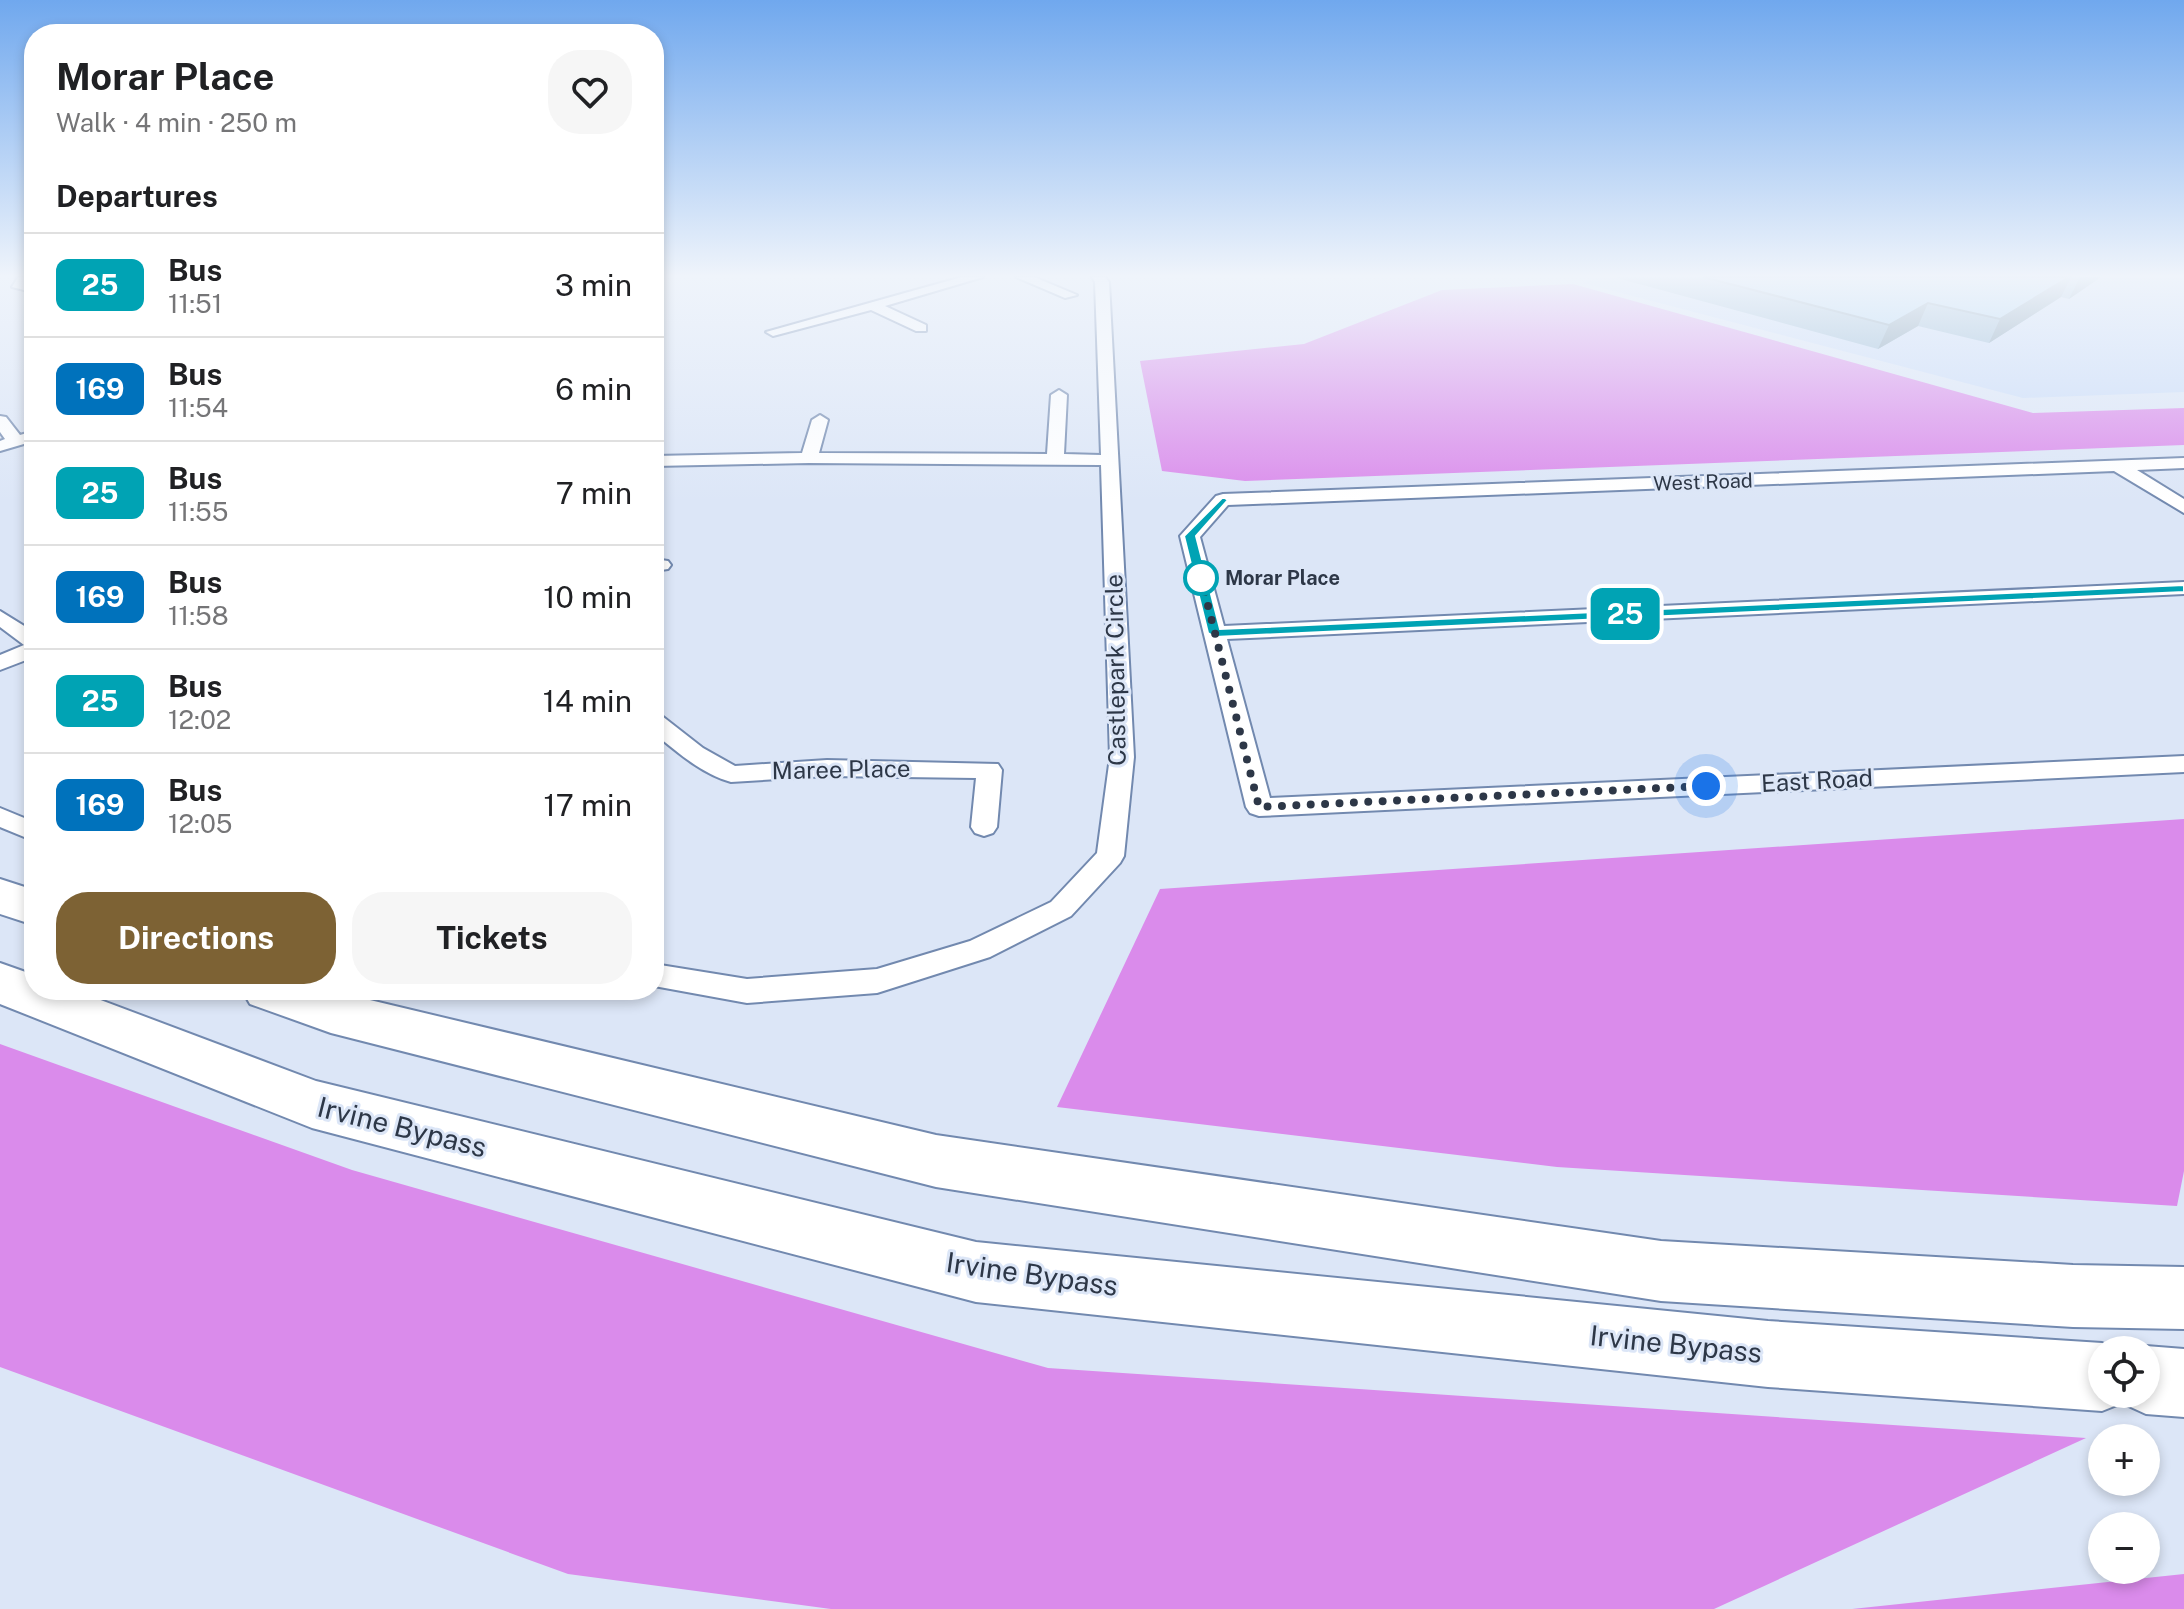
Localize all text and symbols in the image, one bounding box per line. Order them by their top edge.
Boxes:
button: heart [548,50,632,134]
text: Morar Place [56,54,274,99]
text: Walk · 4 min · 250 m [56,107,297,138]
text: Departures [56,178,218,214]
text: Bus [168,252,222,288]
text: 3 min [555,267,632,303]
text: 25 [82,268,118,301]
text: 11:51 [168,288,222,319]
text: Bus [168,356,222,392]
text: 6 min [555,371,632,407]
text: 169 [76,372,124,405]
text: 11:54 [168,392,228,423]
text: Bus [168,460,222,496]
street label: West Road [1653,468,1753,496]
text: 7 min [556,475,632,511]
text: 25 [82,476,118,509]
text: 11:55 [168,496,228,527]
marker: Morar Place [1184,561,1218,595]
text: Bus [168,564,222,600]
place label: Morar Place [1225,566,1340,590]
street label: Castlepark Circle [1099,574,1131,766]
text: 10 min [543,579,632,615]
text: 169 [76,580,124,613]
line badge: 25 [1589,588,1661,640]
text: 25 [1607,597,1643,630]
text: 11:58 [168,600,229,631]
text: Bus [168,668,222,704]
text: 14 min [543,683,632,719]
text: 25 [82,684,118,717]
text: 12:02 [168,704,231,735]
street label: Maree Place [771,754,911,784]
street label: East Road [1760,763,1873,797]
your location [1686,766,1726,806]
text: Bus [168,772,222,808]
text: 17 min [544,787,632,823]
text: 169 [76,788,124,821]
text: 12:05 [168,808,233,839]
button: Directions [56,892,336,984]
button: Tickets [352,892,632,984]
street label: Irvine Bypass [314,1090,490,1163]
street label: Irvine Bypass [944,1245,1120,1302]
street label: Irvine Bypass [1588,1318,1764,1369]
map controls [2088,1336,2160,1584]
button: locate [2088,1336,2160,1408]
button: + [2088,1424,2160,1496]
button: − [2088,1512,2160,1584]

